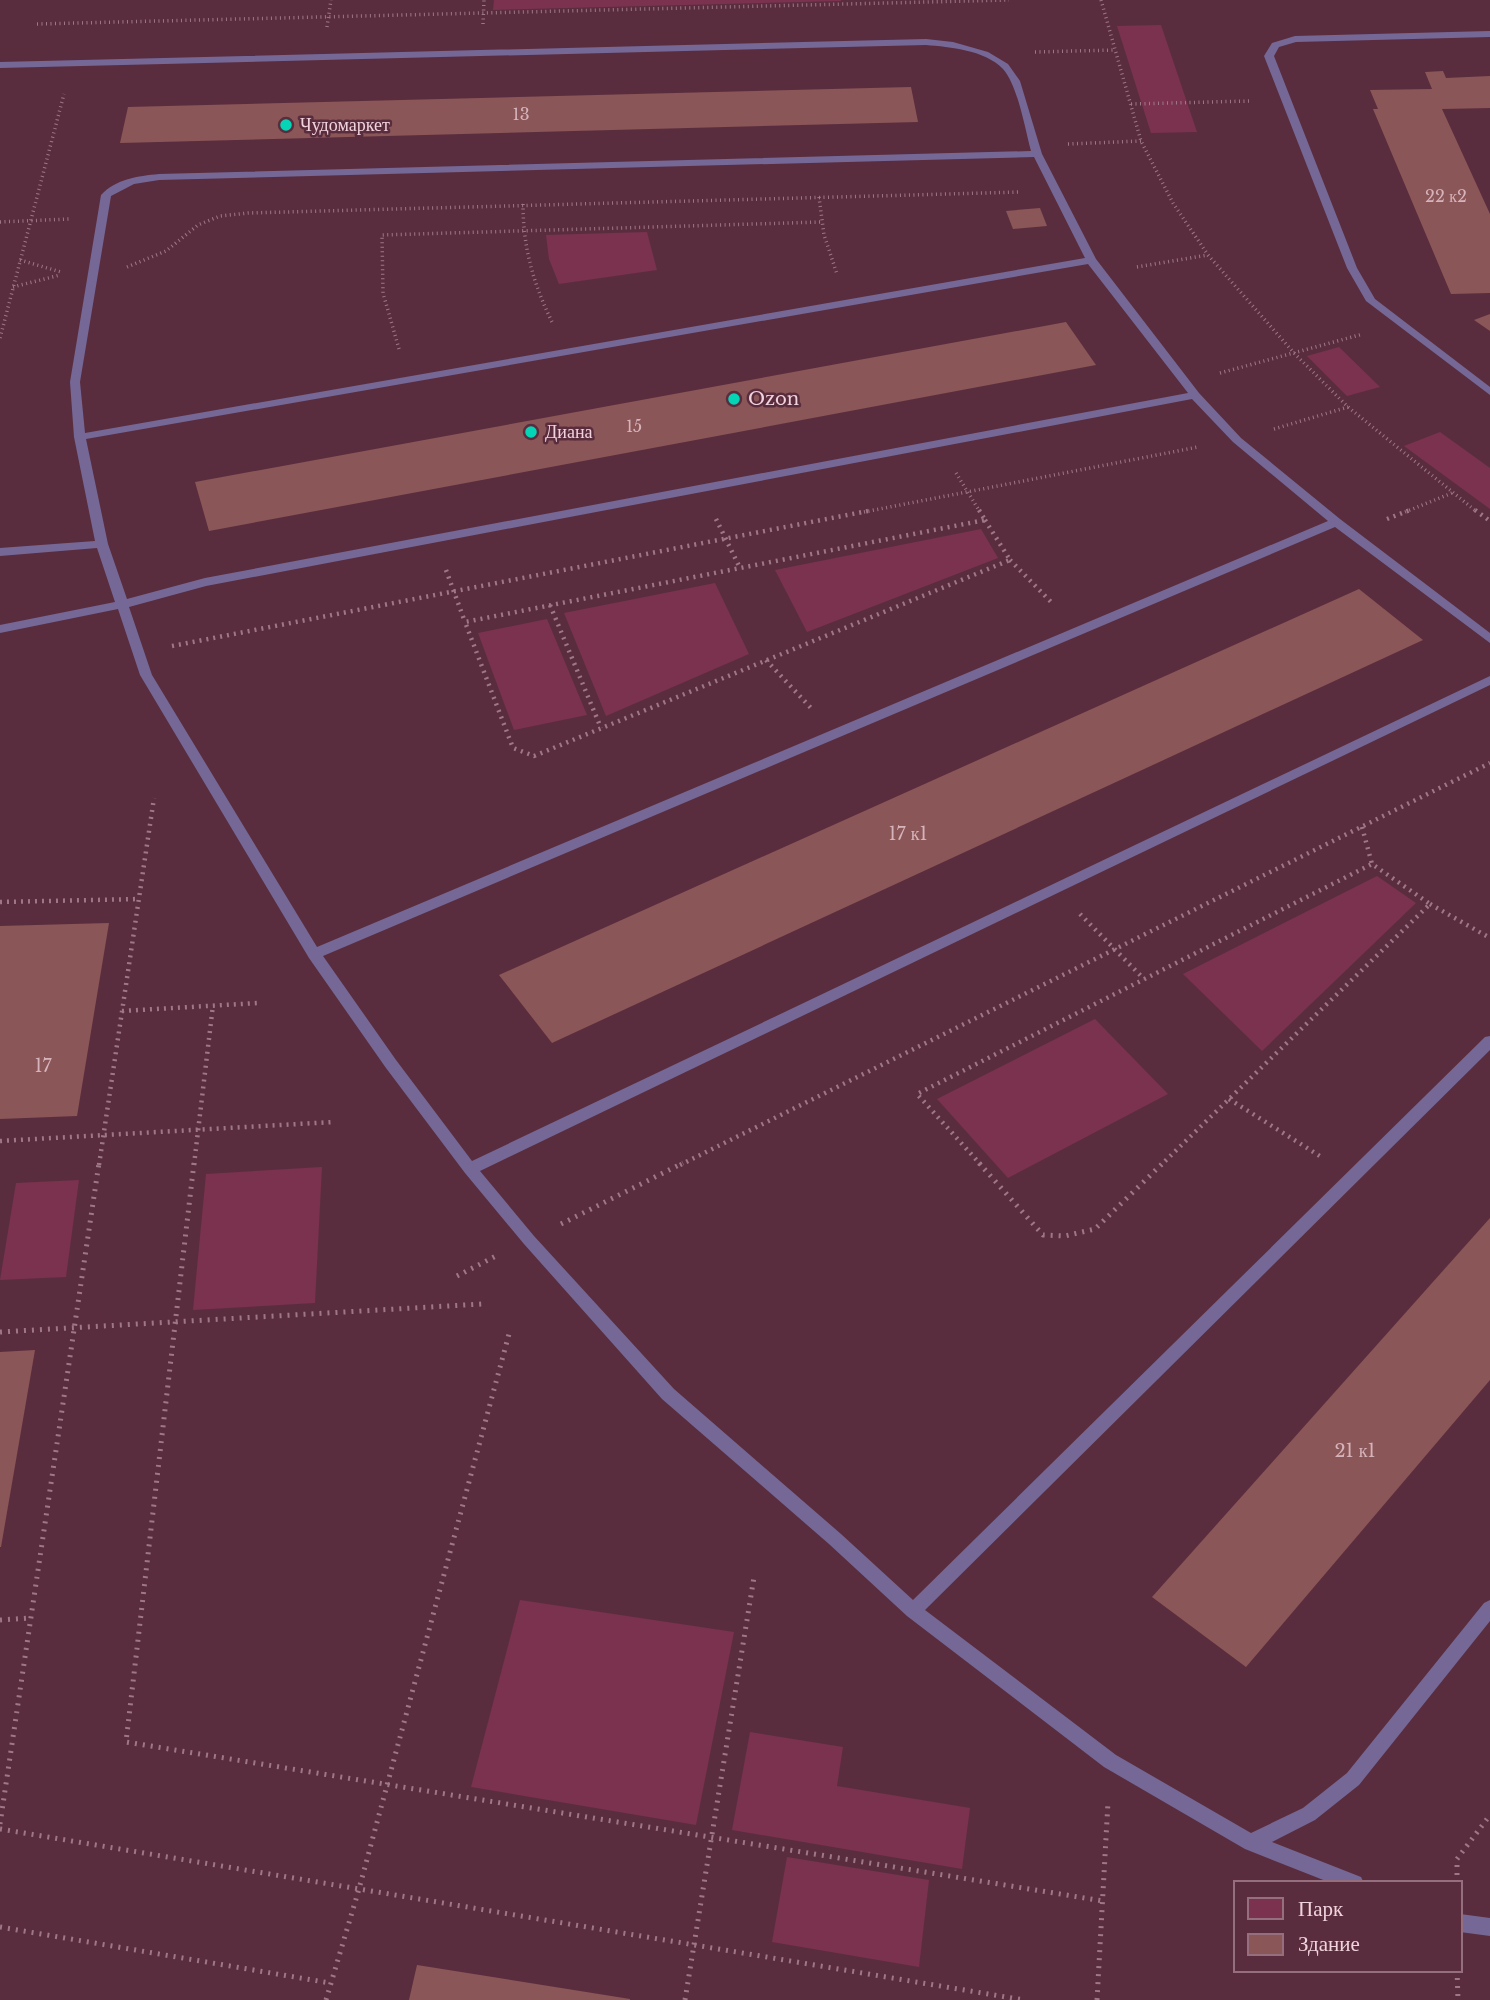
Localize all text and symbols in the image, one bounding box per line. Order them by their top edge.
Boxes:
house number: 13 [513,104,530,124]
place label: Чудомаркет [300,114,390,136]
marker: Чудомаркет [278,117,294,133]
house number: 22 к2 [1425,186,1467,206]
place label: Ozon [748,388,799,410]
marker: Ozon [726,391,742,407]
house number: 15 [626,416,642,436]
place label: Диана [545,421,593,443]
marker: Диана [523,424,539,440]
house number: 17 к1 [888,823,928,845]
house number: 17 [34,1055,52,1077]
house number: 21 к1 [1334,1440,1376,1462]
legend [1234,1881,1462,1972]
text: Парк [1298,1896,1344,1922]
text: Здание [1298,1931,1360,1957]

